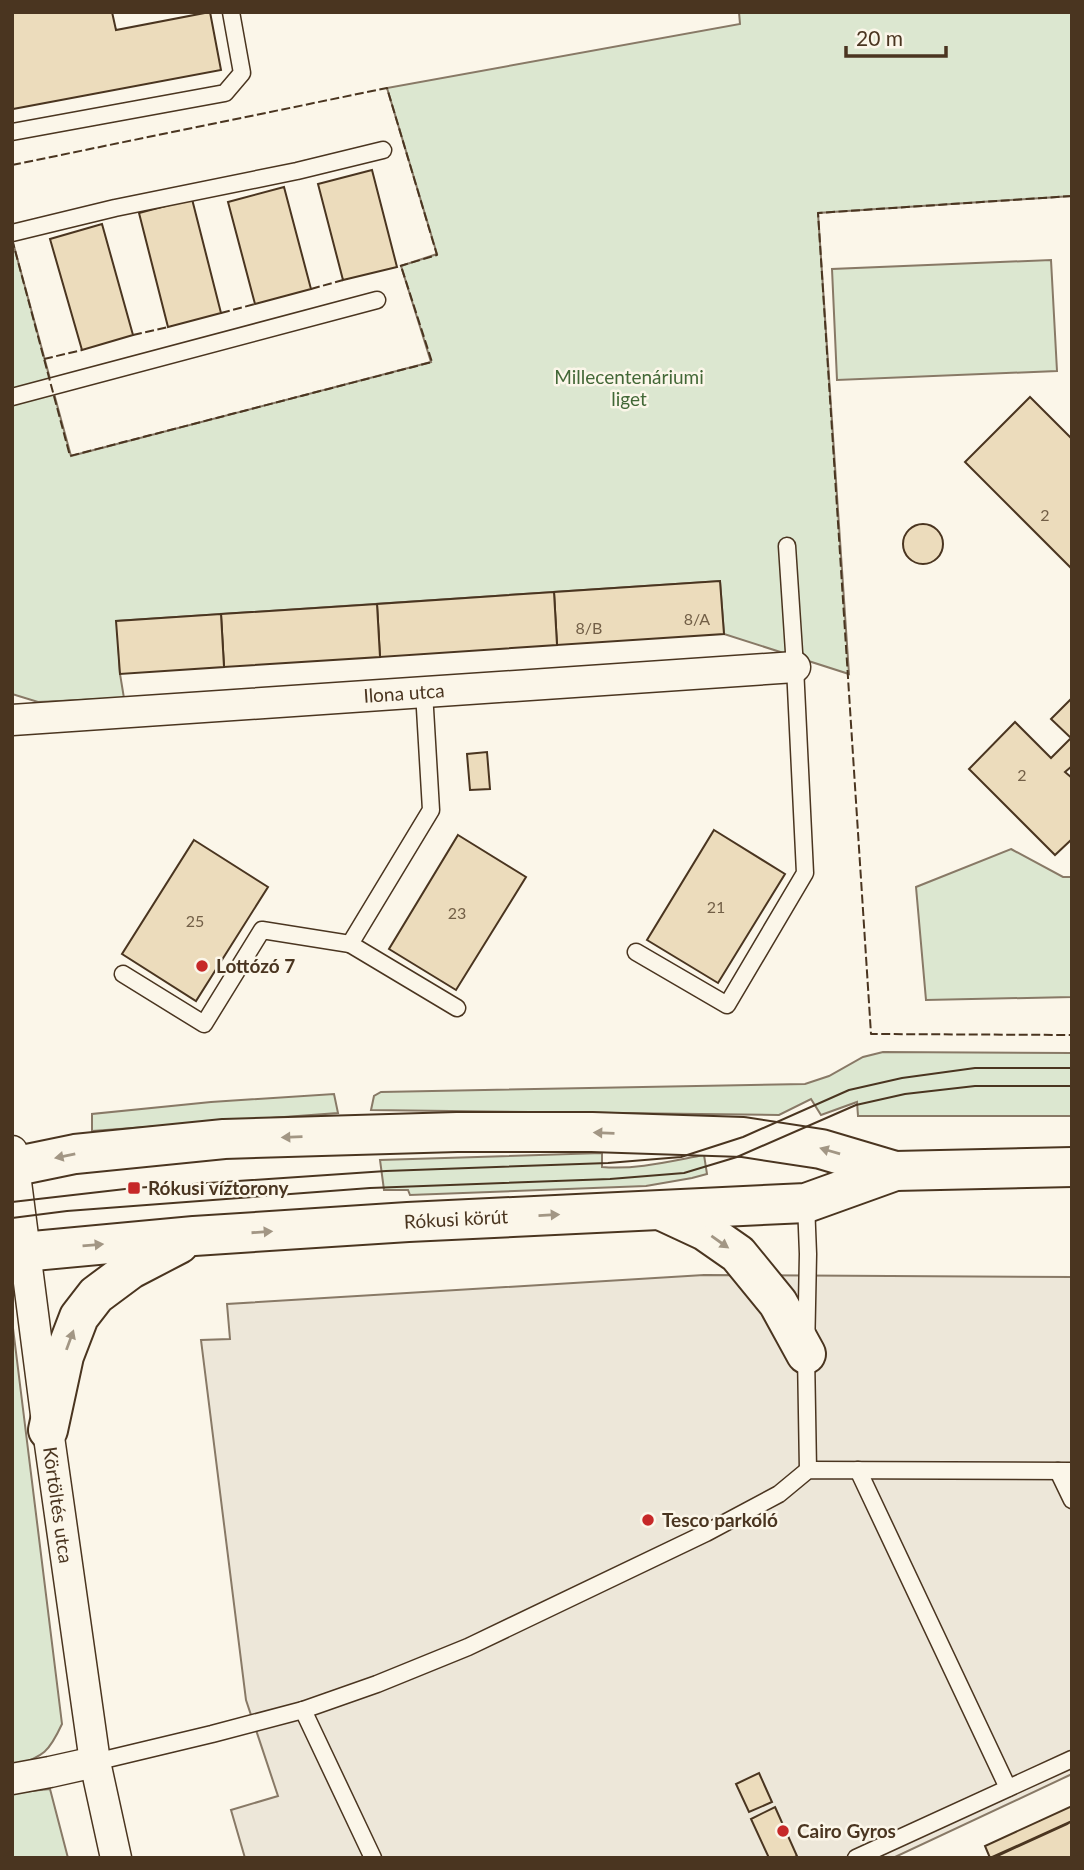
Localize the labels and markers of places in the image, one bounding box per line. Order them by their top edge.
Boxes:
place label: Lottózó 7 [216,954,295,977]
marker: Lottózó 7 [194,958,210,974]
place label: Rókusi víztorony [148,1176,289,1199]
marker: Rókusi víztorony [126,1180,142,1196]
place label: Tesco parkoló [662,1508,778,1531]
marker: Tesco parkoló [640,1512,656,1528]
place label: Cairo Gyros [797,1819,896,1842]
marker: Cairo Gyros [775,1823,791,1839]

